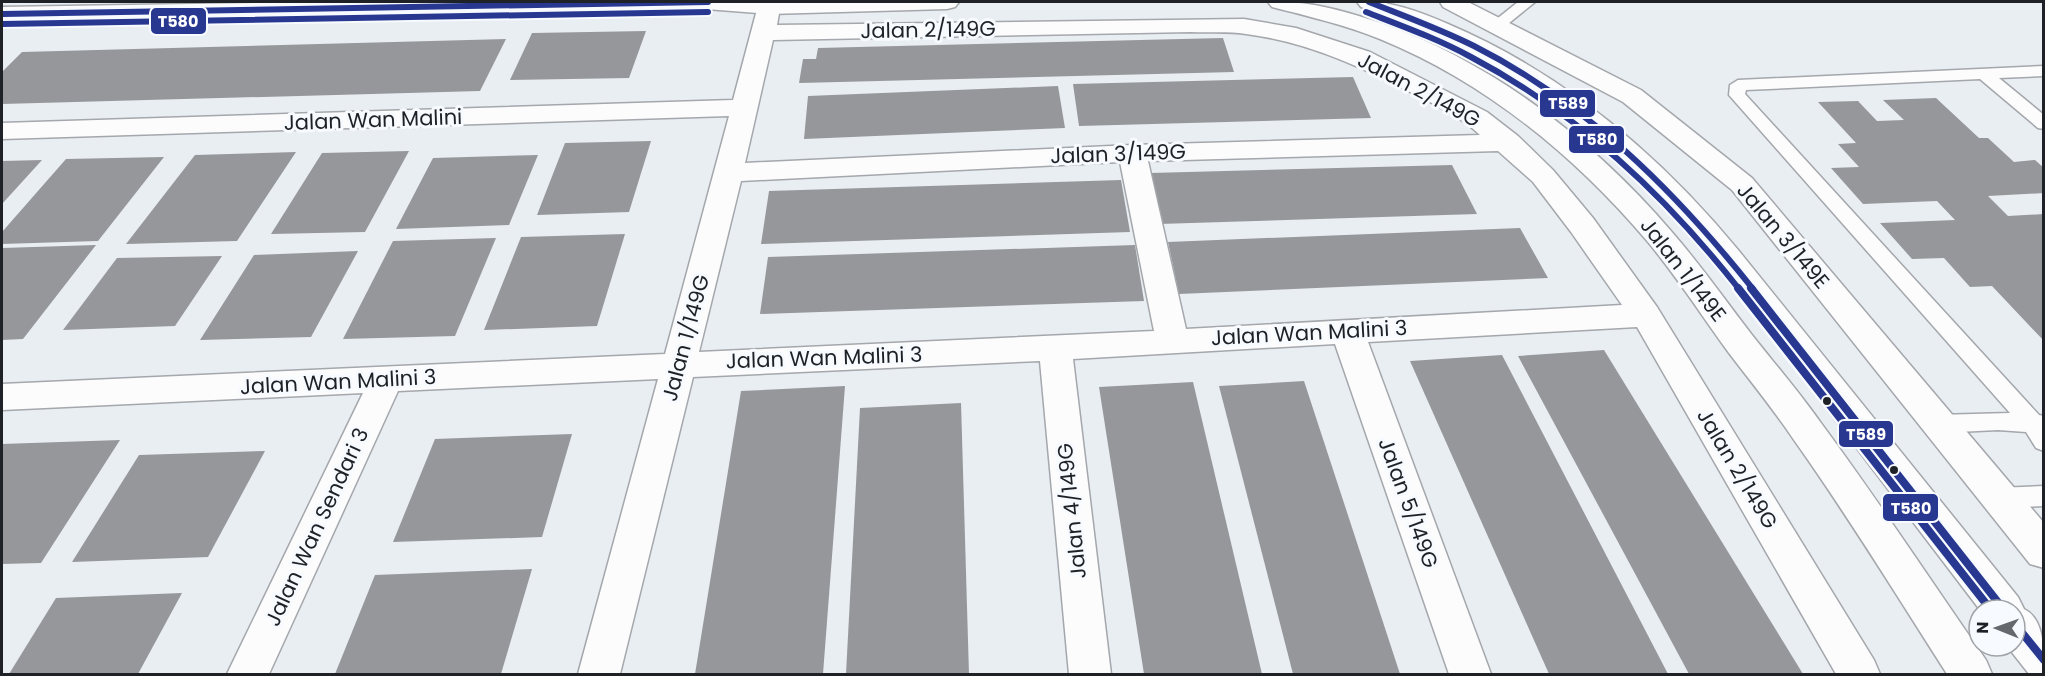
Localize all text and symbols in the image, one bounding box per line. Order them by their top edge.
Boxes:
line badge: T580 [150,7,207,35]
text: T580 [158,10,198,33]
street label: Jalan 2/149G [860,14,996,45]
street label: Jalan 2/149G [1353,45,1486,134]
line badge: T589 [1539,89,1596,118]
text: T589 [1548,92,1588,115]
street label: Jalan Wan Malini [283,102,463,137]
line badge: T580 [1568,125,1625,154]
text: T580 [1577,128,1617,151]
street label: Jalan 3/149G [1050,137,1186,170]
street label: Jalan 3/149E [1730,177,1836,295]
street label: Jalan 1/149E [1634,212,1733,328]
street label: Jalan 1/149G [655,271,716,404]
street label: Jalan Wan Malini 3 [1210,313,1408,352]
street label: Jalan Wan Malini 3 [725,340,923,375]
street label: Jalan Wan Malini 3 [239,362,437,401]
unlabelled marker [1821,395,1833,407]
street label: Jalan 2/149G [1690,403,1785,534]
line badge: T589 [1838,420,1894,448]
street label: Jalan Wan Sendari 3 [258,423,375,631]
text: T589 [1846,423,1886,446]
street label: Jalan 5/149G [1372,434,1445,572]
street label: Jalan 4/149G [1050,442,1093,580]
unlabelled marker [1888,464,1900,476]
line badge: T580 [1882,493,1939,522]
text: T580 [1891,497,1931,520]
north arrow [1967,598,2027,658]
text: N [1971,622,1994,634]

